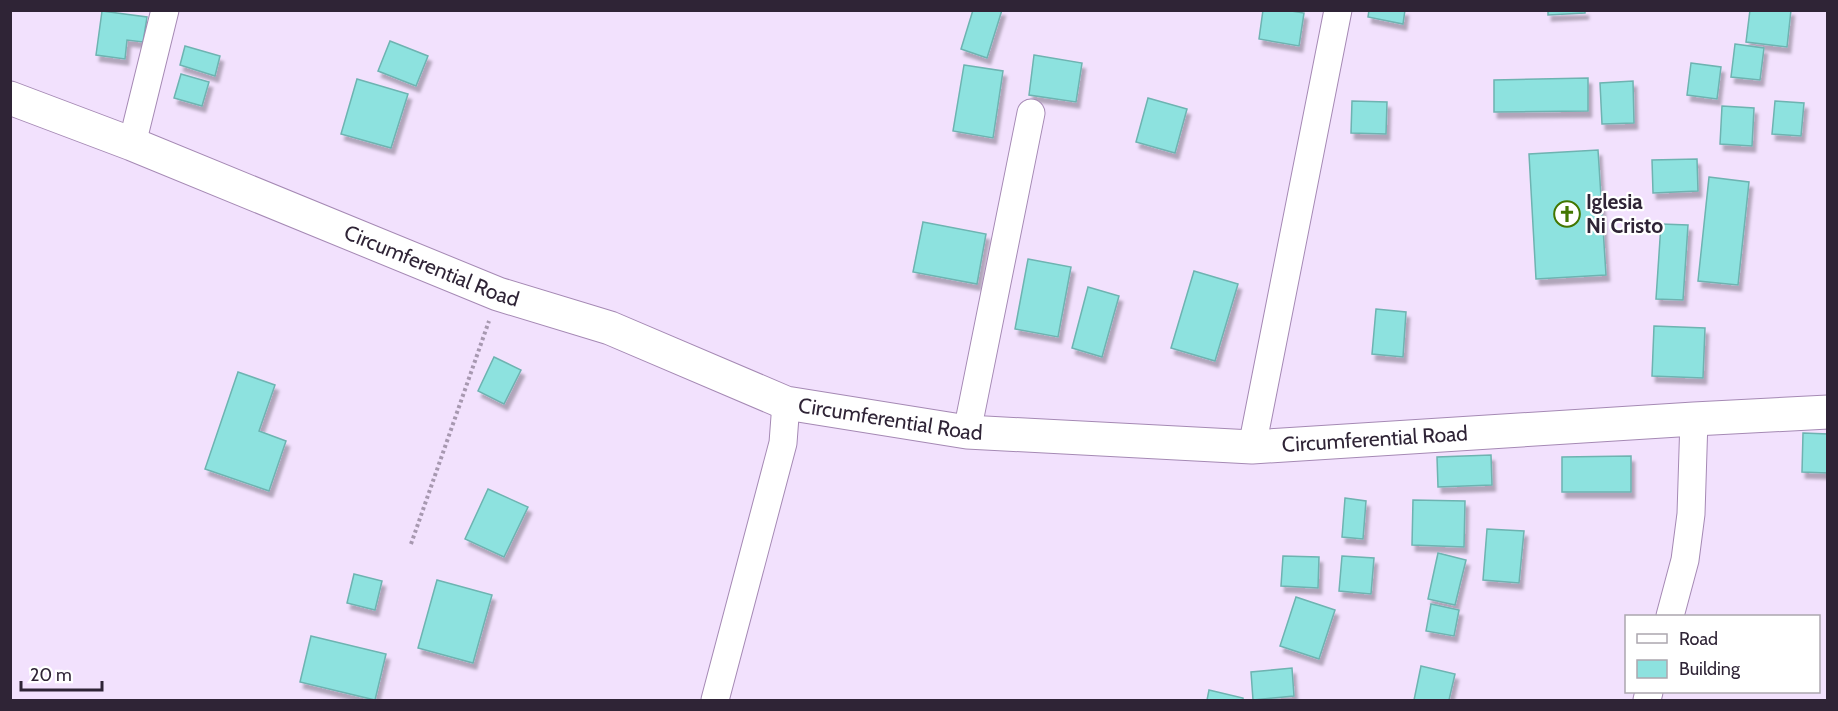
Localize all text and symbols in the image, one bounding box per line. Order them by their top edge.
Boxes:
place label: Iglesia Ni Cristo [1586,189,1663,238]
church icon: Iglesia Ni Cristo [1552,199,1582,229]
street label: Circumferential Road [341,219,522,312]
street label: Circumferential Road [796,392,983,445]
street label: Circumferential Road [1281,420,1469,457]
legend [1625,615,1820,693]
text: Road [1679,628,1718,650]
scale bar [21,654,102,692]
text: Building [1679,658,1741,680]
text: 20 m [30,664,72,686]

